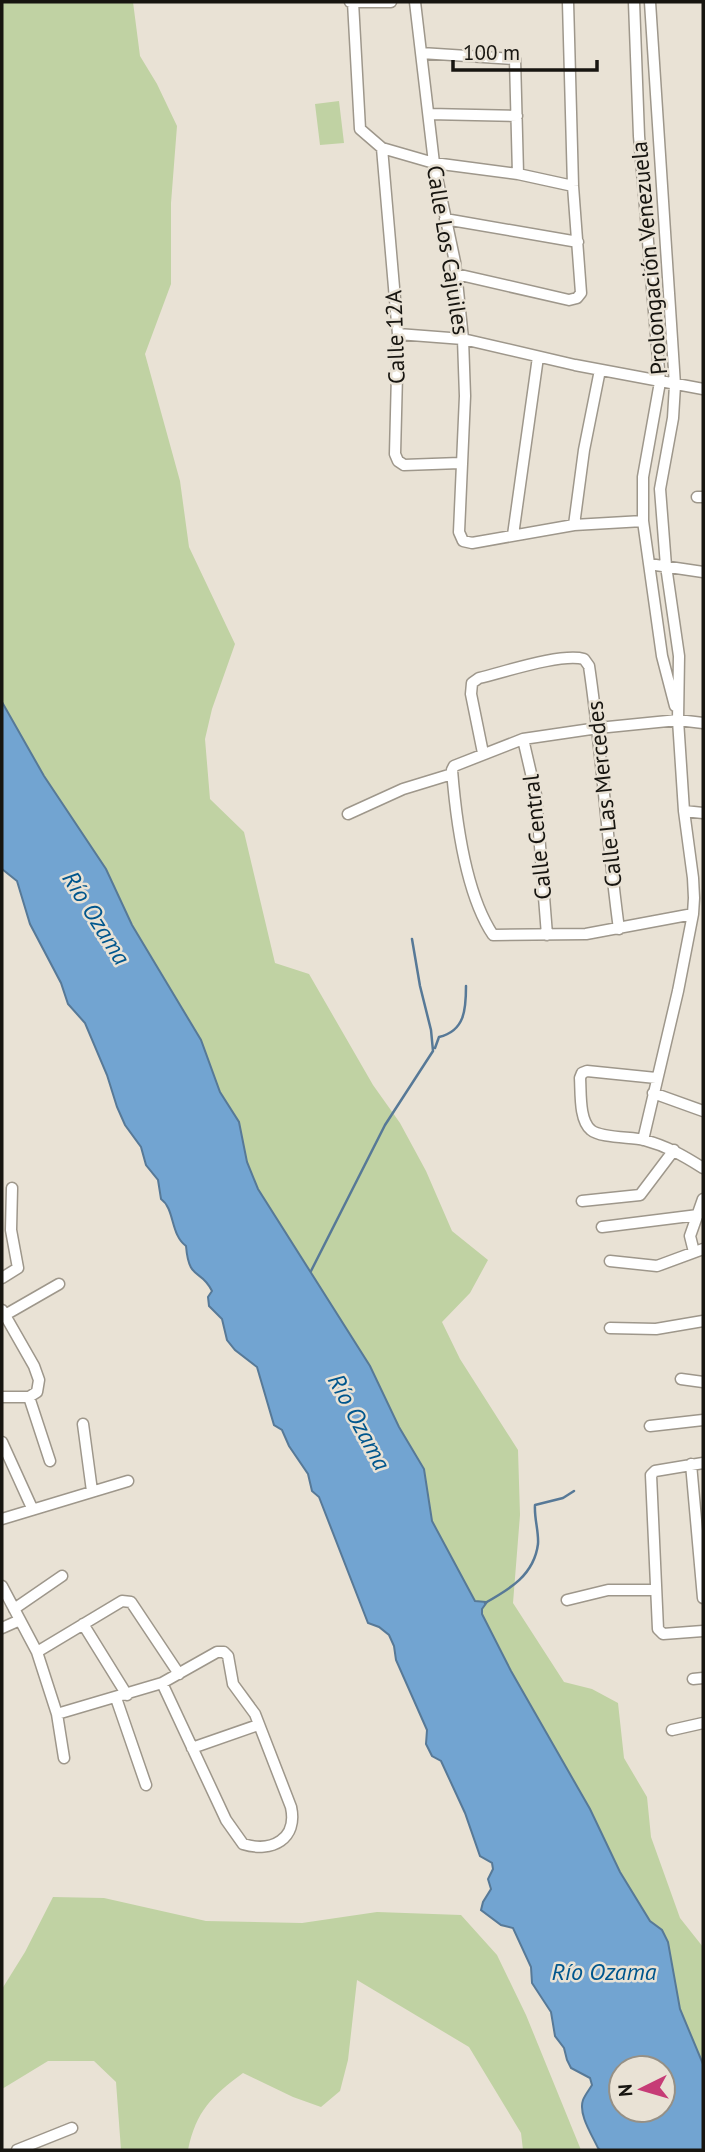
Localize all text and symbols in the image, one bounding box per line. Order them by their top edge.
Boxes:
scale bar [453,28,596,72]
text: 100 m [463,39,520,66]
street label: Prolongación Venezuela [624,140,673,376]
street label: Calle Los Cajuiles [421,163,476,337]
street label: Calle 12A [378,289,411,384]
street label: Calle Las Mercedes [579,700,628,889]
street label: Calle Central [515,773,557,901]
water label: Río Ozama [55,865,138,971]
water label: Río Ozama [321,1368,398,1476]
water label: Río Ozama [552,1956,657,1987]
north arrow [607,2054,677,2124]
text: N [613,2083,638,2098]

